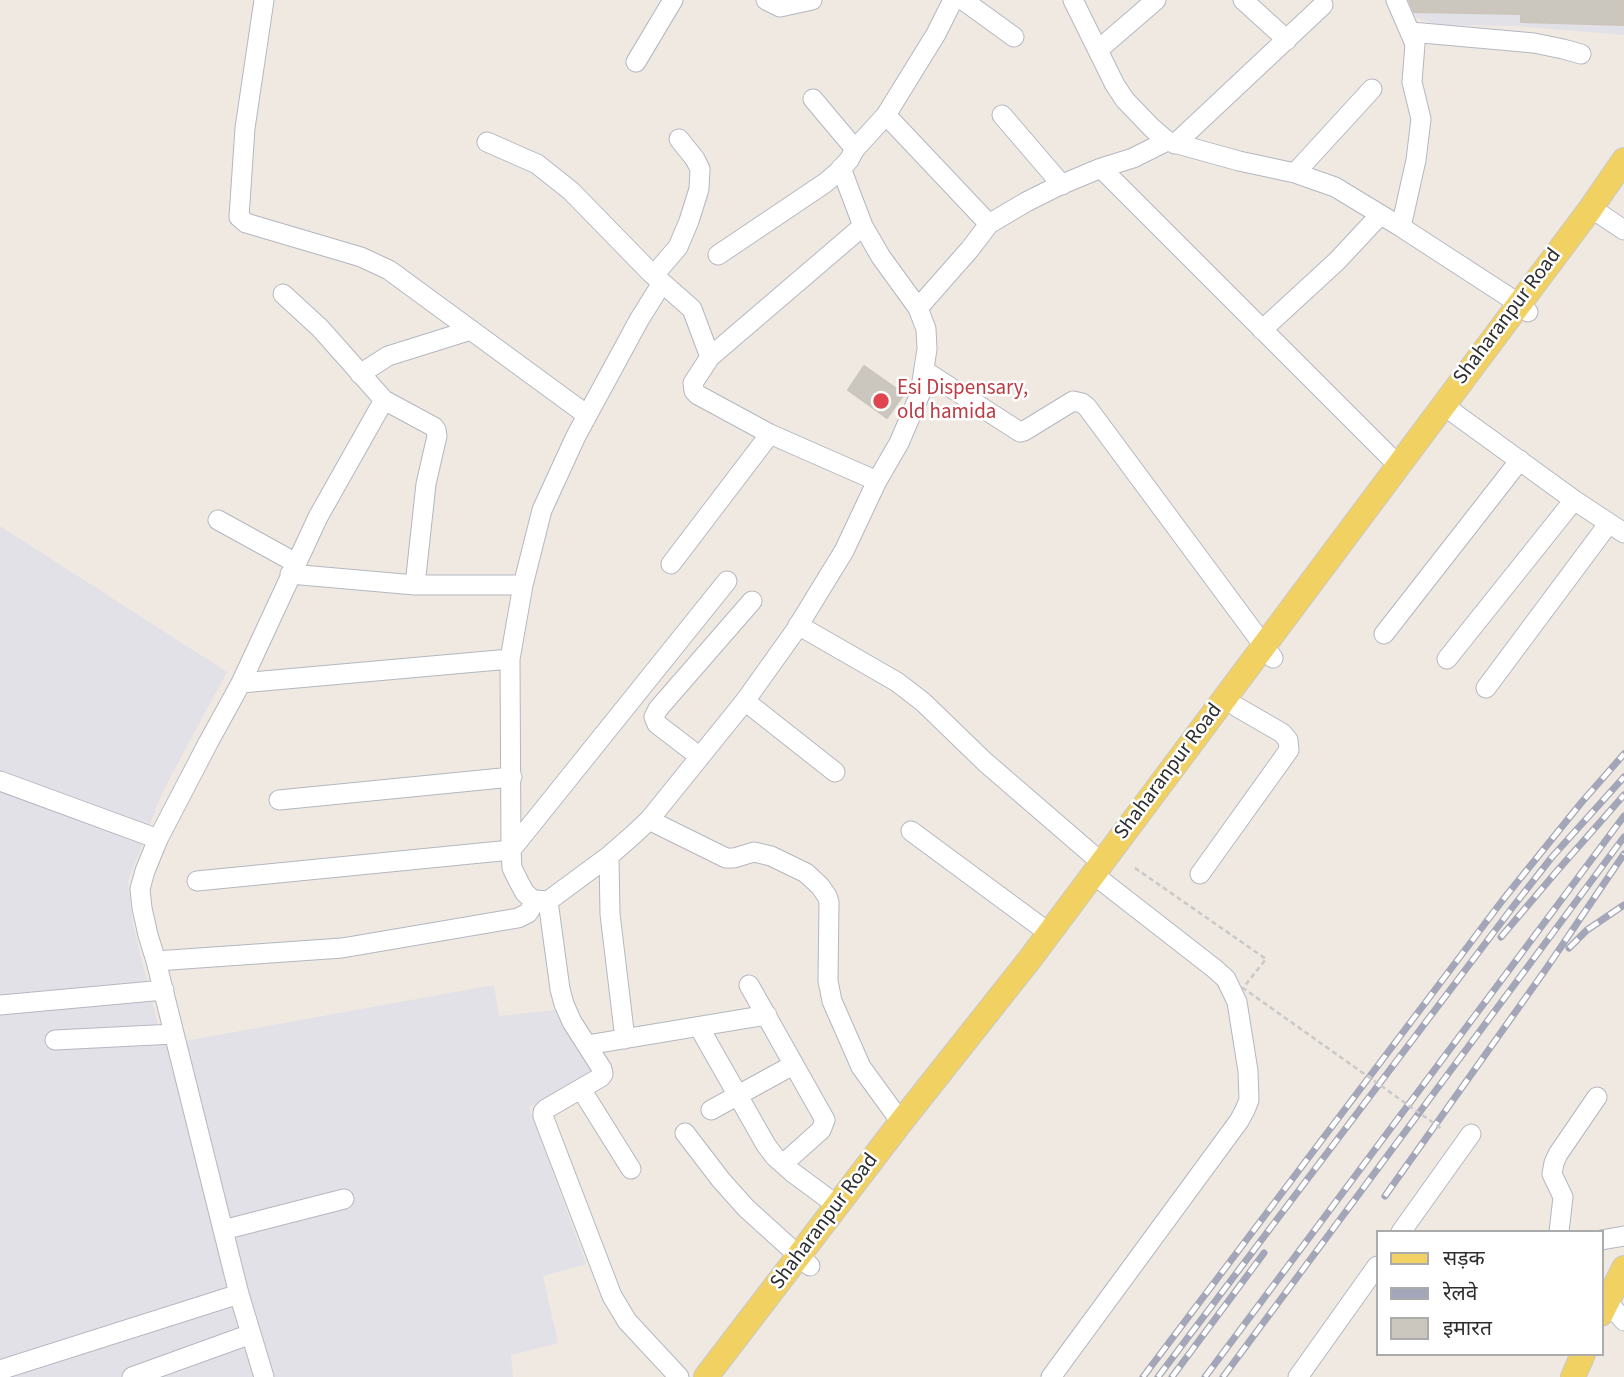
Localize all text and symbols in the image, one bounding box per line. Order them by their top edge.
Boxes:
street label: Shaharanpur Road [1449,244,1567,390]
place label: Esi Dispensary, old hamida [897,376,1028,426]
marker: Esi Dispensary, old hamida [871,391,891,411]
street label: Shaharanpur Road [1110,699,1228,845]
street label: Shaharanpur Road [766,1149,884,1295]
legend [1376,1230,1603,1356]
text: सड़क [1443,1243,1485,1273]
text: रेलवे [1443,1278,1478,1308]
text: इमारत [1443,1313,1492,1343]

